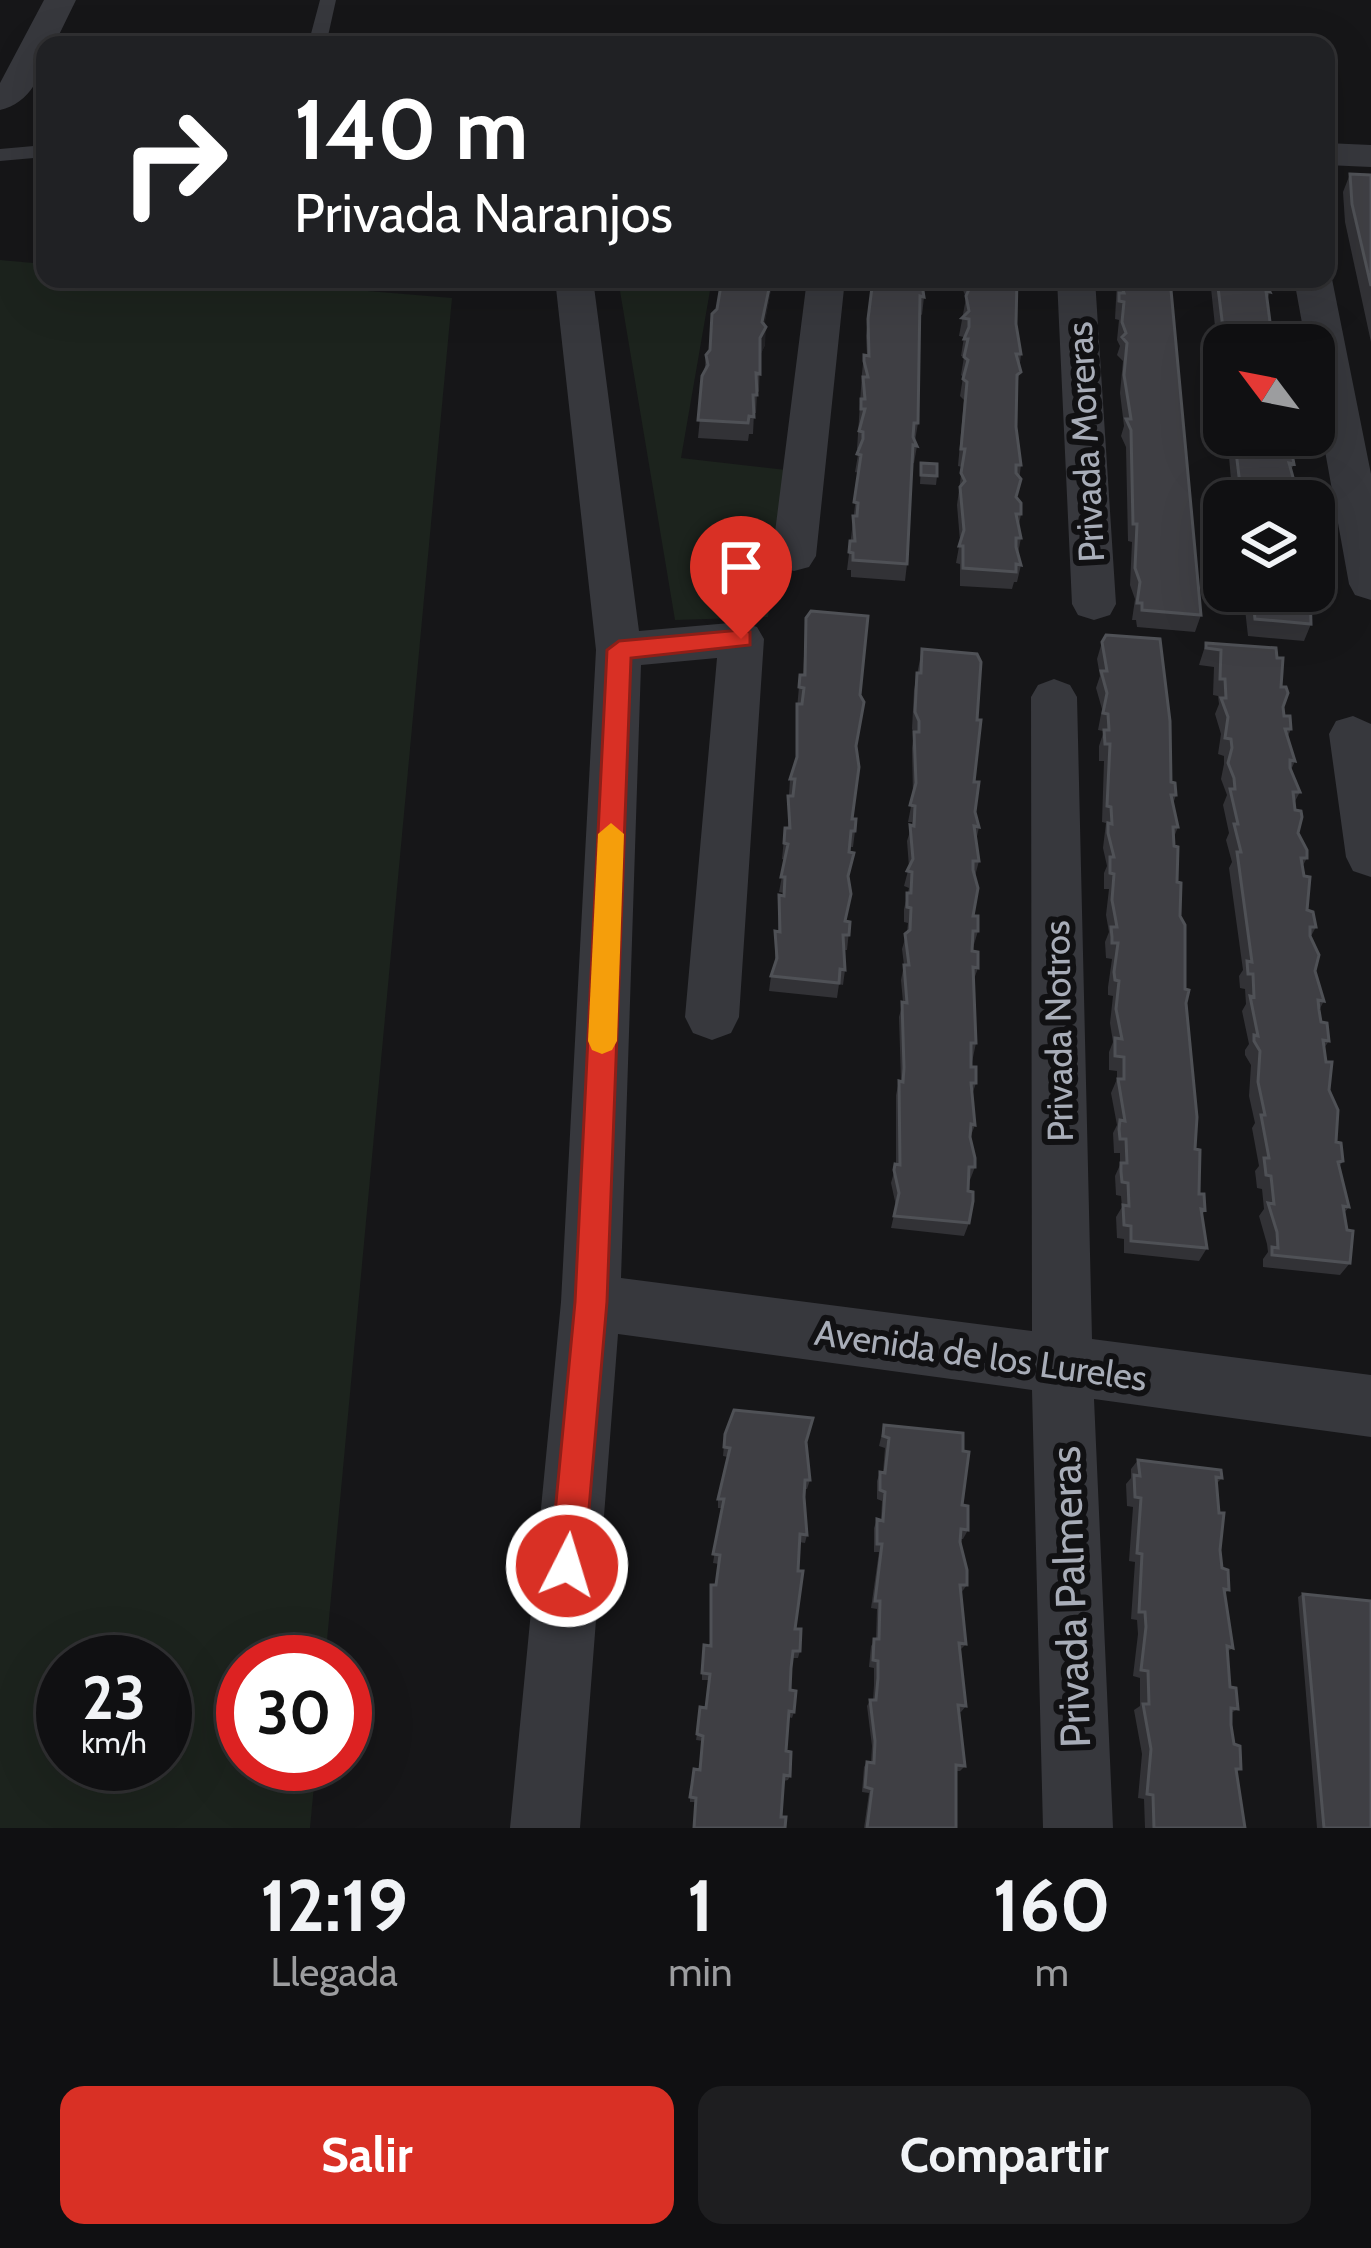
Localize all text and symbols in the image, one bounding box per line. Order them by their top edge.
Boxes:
text: 140 m [294,78,528,180]
icon: right [96,84,252,240]
text: Privada Naranjos [294,180,673,246]
street label: Privada Moreras [1057,321,1113,563]
north arrow [1203,324,1335,456]
map controls [1203,324,1335,612]
button: layers [1203,480,1335,612]
pin [690,516,792,639]
icon: arrive [708,534,774,600]
street label: Privada Notros [1034,920,1082,1142]
street label: Avenida de los Lureles [812,1310,1150,1400]
street label: Privada Palmeras [1039,1445,1101,1749]
position arrow [504,1503,630,1629]
speed limit sign: 30 [216,1635,372,1791]
text: 23 [82,1661,146,1734]
text: km/h [81,1724,147,1761]
text: 12:19 [260,1862,408,1949]
text: 1 [687,1862,714,1949]
text: 160 [993,1862,1111,1949]
text: Llegada [271,1948,398,1996]
text: min [668,1948,733,1996]
text: m [1035,1948,1069,1996]
button: Salir [60,2086,674,2224]
button: Compartir [698,2086,1311,2224]

